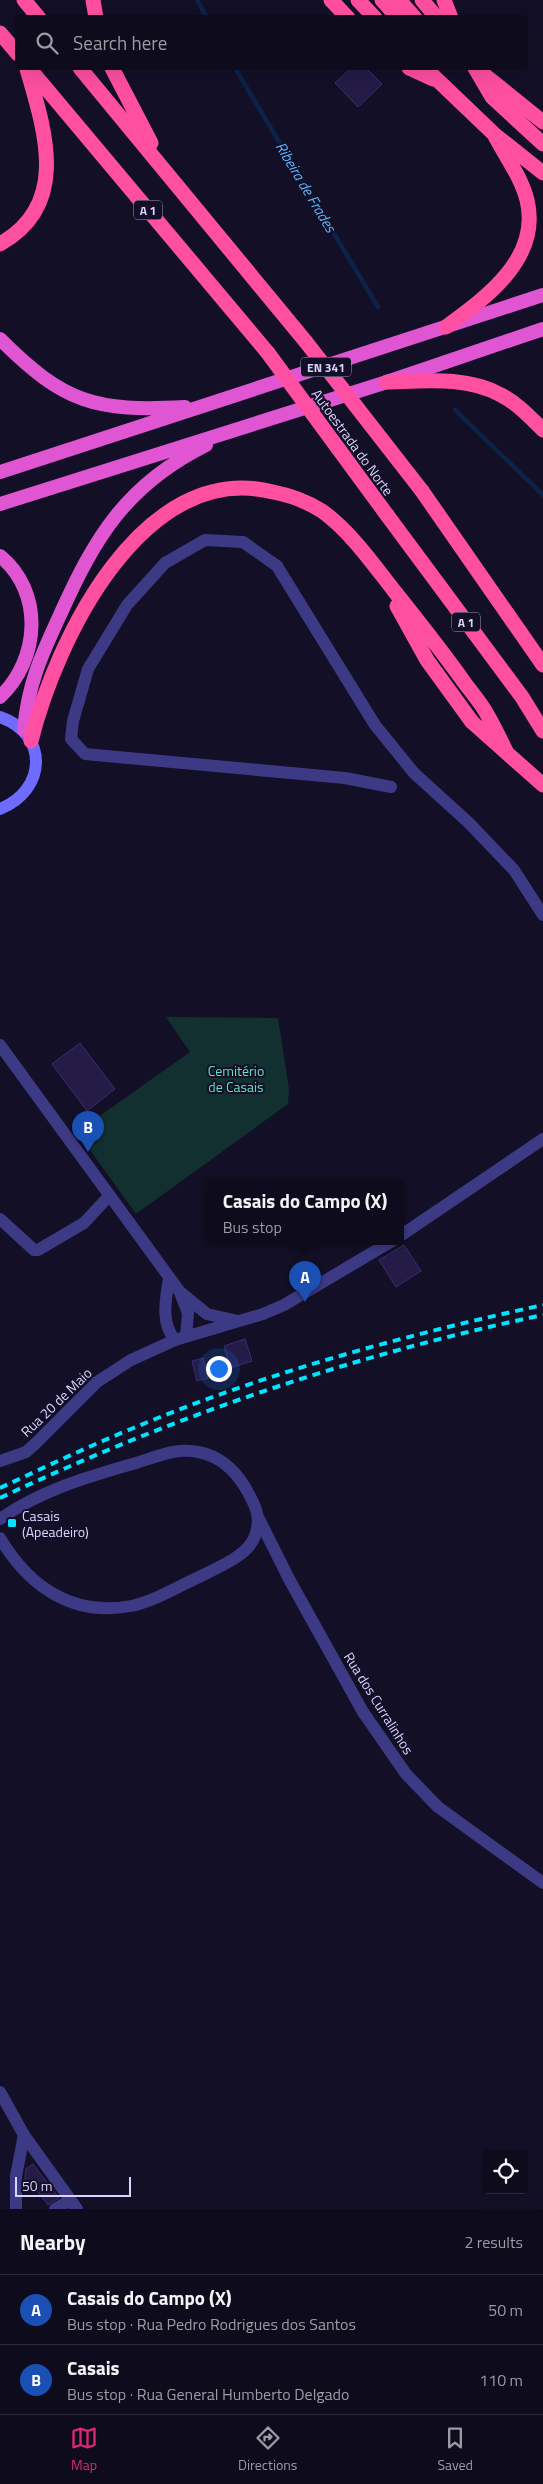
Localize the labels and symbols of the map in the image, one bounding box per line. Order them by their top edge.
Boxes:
water label: Ribeira de Frades [270,137,343,238]
road number: A 1 [134,200,162,220]
road number: EN 341 [301,358,351,377]
street label: Autoestrada do Norte [307,384,399,500]
road number: A 1 [452,612,480,632]
park label: Cemitério de Casais [208,1060,264,1097]
pin: B [72,1111,104,1152]
pin: A [289,1261,321,1302]
your location [206,1356,232,1382]
street label: Rua 20 de Maio [16,1363,96,1441]
place label: Casais (Apeadeiro) [22,1505,89,1542]
marker: Casais (Apeadeiro) [6,1517,18,1529]
street label: Rua dos Curralinhos [339,1648,419,1758]
scale bar [15,2174,131,2197]

